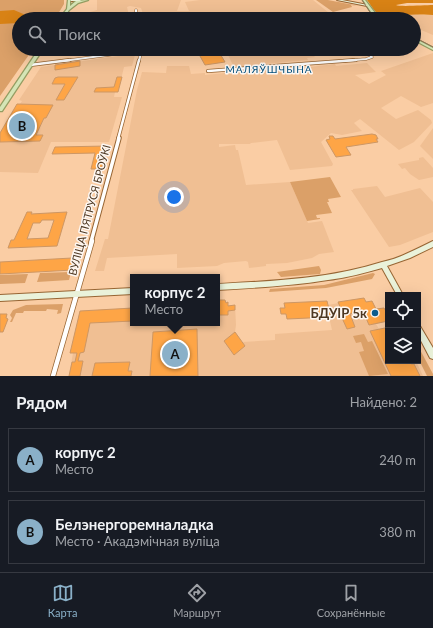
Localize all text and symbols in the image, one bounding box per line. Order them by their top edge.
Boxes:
search box [12,12,421,56]
icon: search [26,23,48,45]
text: Поиск [58,25,101,43]
district label: МАЛЯЎШЧЫНА [225,63,313,75]
pin: B [9,111,35,141]
street label: ВУЛІЦА ПЯТРУСЯ БРОЎКІ [65,143,113,277]
your location [164,187,184,207]
popup [130,274,220,326]
text: корпус 2 [145,283,205,301]
map controls [385,292,421,364]
button: locate [385,292,421,328]
text: Место [145,301,183,317]
place label: БДУІР 5к [311,305,367,321]
marker: БДУІР 5к [370,308,380,318]
button: layers [385,328,421,364]
pin: A [162,339,188,369]
text: Рядом [16,392,67,413]
text: Найдено: 2 [350,394,417,410]
text: корпус 2 [55,443,116,461]
text: A [25,452,35,468]
text: 240 m [379,452,416,468]
text: Место [55,461,94,477]
text: Белэнергоремналадка [55,515,214,533]
text: B [26,524,34,540]
text: 380 m [379,524,416,540]
text: Место · Акадэмічная вуліца [55,533,220,549]
tab: Карта [48,582,78,619]
tab: Маршрут [173,582,221,619]
tab: Сохранённые [317,582,385,619]

